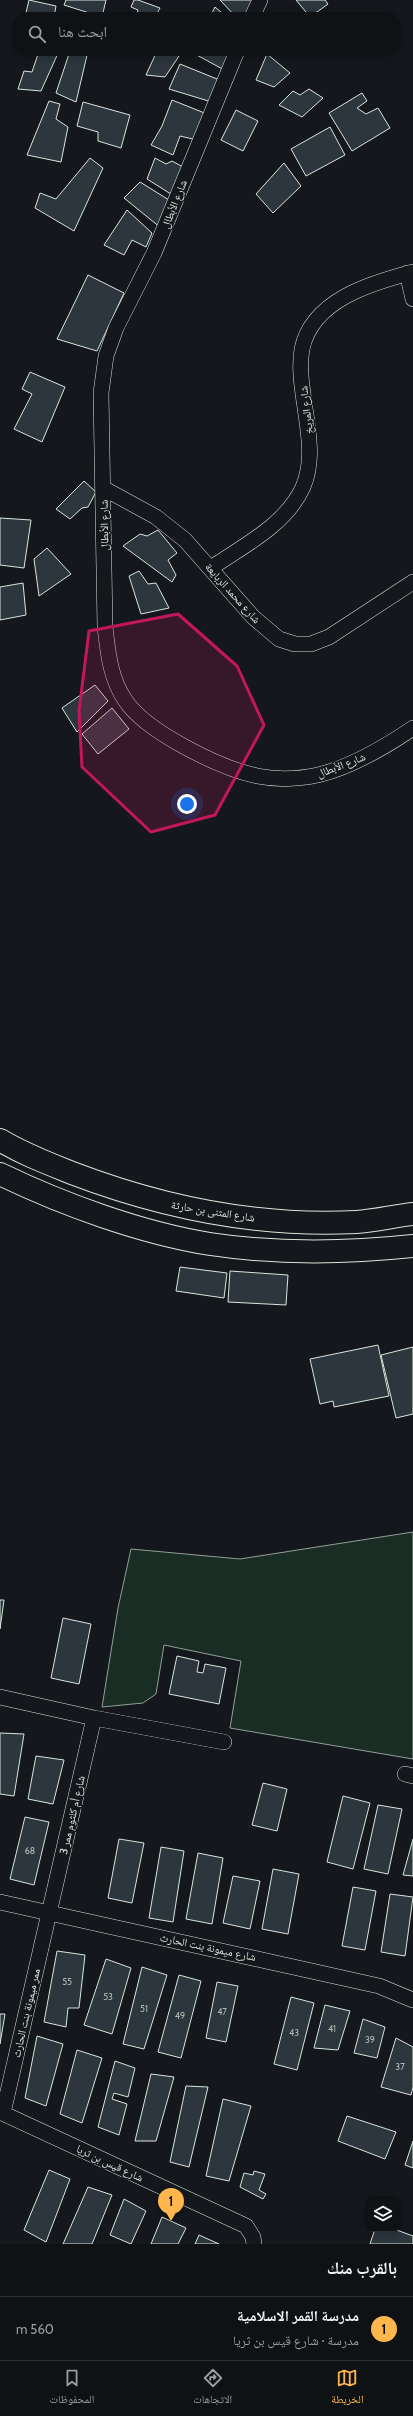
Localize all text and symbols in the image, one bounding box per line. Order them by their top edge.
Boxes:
search box [12,12,401,56]
icon: search [26,23,48,45]
text: ابحث هنا [58,23,107,41]
street label: شارع الأبطال [158,178,190,230]
street label: شارع المريخ [296,385,316,435]
street label: شارع الأبطال [97,499,111,551]
street label: شارع محمد الربايعة [202,560,264,626]
street label: شارع الأبطال [315,749,367,781]
your location [177,794,197,814]
street label: شارع المثنى بن حارثة [170,1197,256,1225]
street label: شارع أم كلثوم ممر 3 [56,1774,88,1856]
house number: 68 [25,1845,35,1856]
street label: شارع ميمونة بنت الحارث [159,1930,257,1964]
street label: ممر ميمونة بنت الحارث [9,1967,43,2059]
house number: 55 [62,1976,72,1987]
house number: 53 [103,1991,113,2002]
house number: 51 [140,2003,148,2014]
house number: 47 [217,2006,227,2017]
house number: 49 [175,2010,185,2021]
house number: 41 [328,2023,336,2034]
house number: 43 [289,2027,299,2038]
house number: 39 [365,2034,375,2045]
house number: 37 [395,2061,405,2072]
street label: شارع قيس بن ثريا [74,2141,146,2185]
pin: 1 [158,2188,184,2221]
map controls [365,2196,401,2232]
button: layers [365,2196,401,2232]
text: بالقرب منك [327,2258,397,2278]
text: مدرسة القمر الاسلامية [237,2307,359,2325]
text: 560 m [16,2321,54,2337]
text: 1 [382,2321,386,2337]
text: مدرسة · شارع قيس بن ثريا [233,2332,359,2348]
tab: المحفوظات [49,2367,94,2410]
tab: الاتجاهات [193,2367,232,2410]
tab: الخريطة [331,2367,364,2410]

